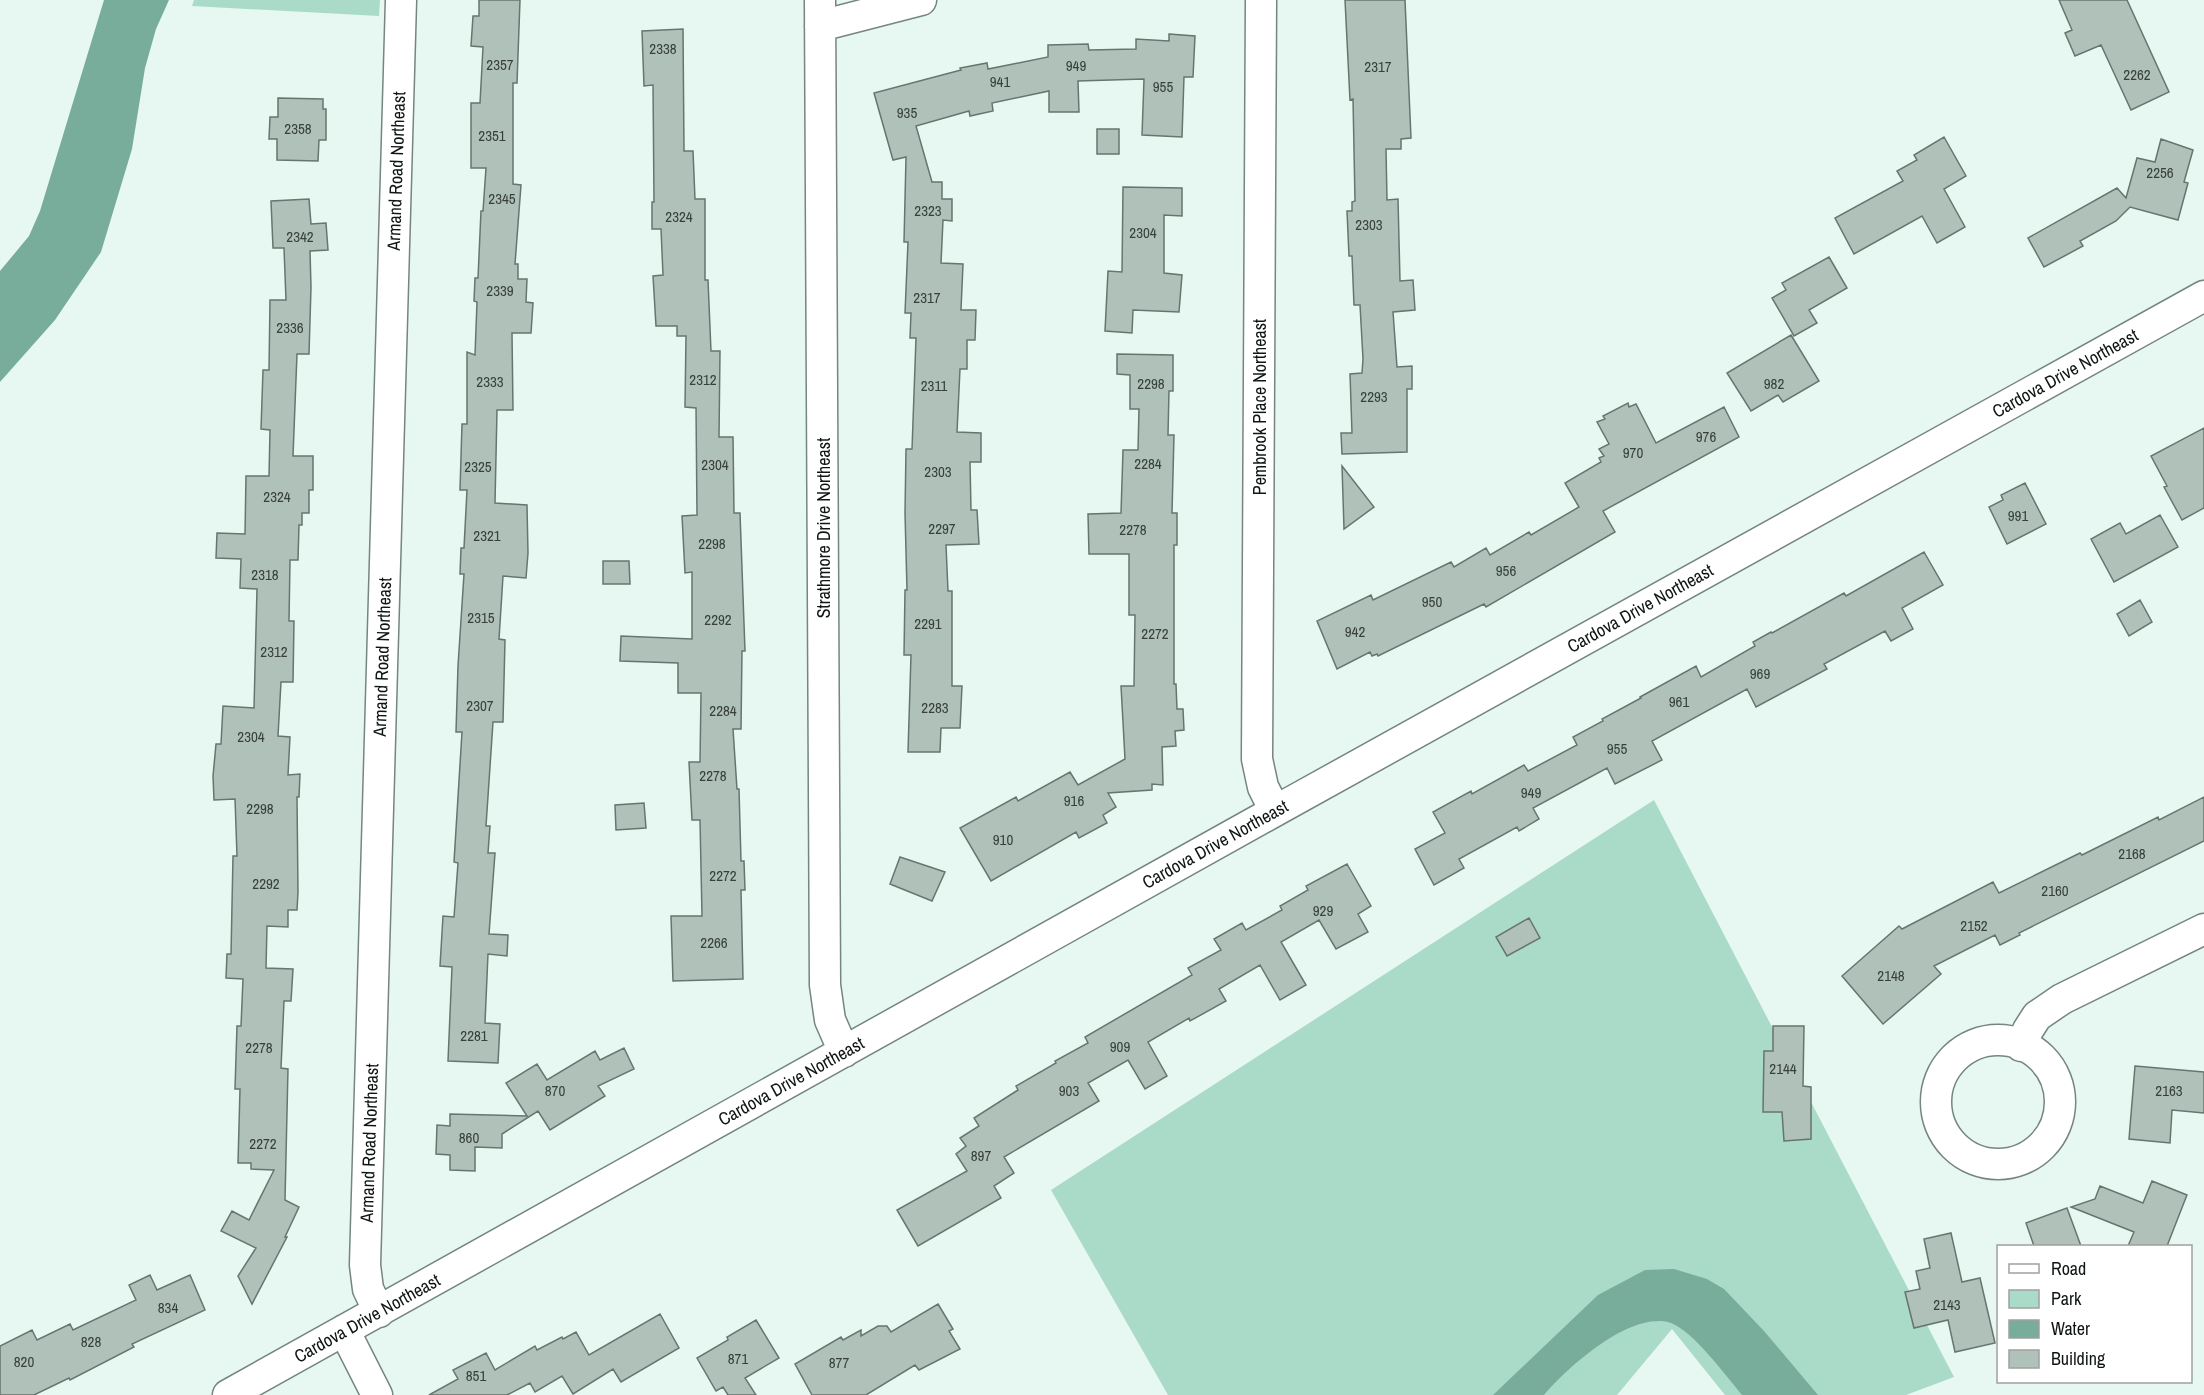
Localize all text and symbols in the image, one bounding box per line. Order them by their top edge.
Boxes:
house number: 2338 [649,38,677,59]
house number: 2357 [486,54,514,75]
house number: 949 [1066,55,1086,76]
house number: 2317 [1364,56,1392,77]
house number: 2262 [2123,64,2151,85]
house number: 941 [990,71,1010,92]
house number: 955 [1153,76,1173,97]
street label: Armand Road Northeast [381,91,411,252]
house number: 935 [897,102,917,123]
house number: 2358 [284,118,312,139]
house number: 2351 [478,125,506,146]
house number: 2256 [2146,162,2174,183]
house number: 2345 [488,188,516,209]
house number: 2323 [914,200,942,221]
house number: 2324 [665,206,693,227]
house number: 2303 [1355,214,1383,235]
house number: 2304 [1129,222,1157,243]
house number: 2342 [286,226,314,247]
house number: 2339 [486,280,514,301]
house number: 2317 [913,287,941,308]
house number: 2336 [276,317,304,338]
street label: Pembrook Place Northeast [1247,319,1272,495]
street label: Cardova Drive Northeast [1988,322,2142,424]
house number: 2312 [689,369,717,390]
house number: 2333 [476,371,504,392]
house number: 2298 [1137,373,1165,394]
house number: 982 [1764,373,1784,394]
house number: 2311 [921,375,947,396]
house number: 2293 [1360,386,1388,407]
house number: 976 [1696,426,1716,447]
street label: Strathmore Drive Northeast [811,438,836,618]
house number: 970 [1623,442,1643,463]
house number: 2284 [1134,453,1162,474]
house number: 2304 [701,454,729,475]
house number: 2325 [464,456,492,477]
house number: 2303 [924,461,952,482]
house number: 2324 [263,486,291,507]
house number: 991 [2008,505,2028,526]
house number: 2297 [928,518,956,539]
house number: 2278 [1119,519,1147,540]
house number: 2321 [473,525,501,546]
house number: 2298 [698,533,726,554]
street label: Cardova Drive Northeast [1563,557,1717,659]
house number: 956 [1496,560,1516,581]
house number: 2318 [251,564,279,585]
street label: Armand Road Northeast [367,577,397,738]
house number: 950 [1422,591,1442,612]
house number: 2315 [467,607,495,628]
house number: 2292 [704,609,732,630]
house number: 2291 [914,613,942,634]
house number: 942 [1345,621,1365,642]
house number: 2272 [1141,623,1169,644]
house number: 2312 [260,641,288,662]
house number: 969 [1750,663,1770,684]
house number: 961 [1669,691,1689,712]
house number: 2307 [466,695,494,716]
house number: 2283 [921,697,949,718]
house number: 2284 [709,700,737,721]
house number: 2304 [237,726,265,747]
house number: 955 [1607,738,1627,759]
house number: 2278 [699,765,727,786]
house number: 949 [1521,782,1541,803]
house number: 916 [1064,790,1084,811]
street label: Cardova Drive Northeast [1138,793,1292,895]
house number: 2298 [246,798,274,819]
house number: 910 [993,829,1013,850]
house number: 2168 [2118,843,2146,864]
house number: 2272 [709,865,737,886]
house number: 2292 [252,873,280,894]
house number: 2160 [2041,880,2069,901]
house number: 929 [1313,900,1333,921]
house number: 2152 [1960,915,1988,936]
house number: 2266 [700,932,728,953]
house number: 2148 [1877,965,1905,986]
house number: 2281 [460,1025,488,1046]
street label: Cardova Drive Northeast [714,1030,868,1132]
house number: 909 [1110,1036,1130,1057]
house number: 2278 [245,1037,273,1058]
house number: 2144 [1769,1058,1797,1079]
street label: Armand Road Northeast [354,1063,384,1224]
house number: 870 [545,1080,565,1101]
house number: 903 [1059,1080,1079,1101]
house number: 2163 [2155,1080,2183,1101]
house number: 860 [459,1127,479,1148]
house number: 2272 [249,1133,277,1154]
house number: 897 [971,1145,991,1166]
legend [1997,1245,2192,1383]
text: Road [2051,1256,2086,1281]
street label: Cardova Drive Northeast [290,1267,444,1369]
text: Park [2051,1286,2082,1311]
house number: 2143 [1933,1294,1961,1315]
house number: 834 [158,1297,178,1318]
text: Water [2051,1316,2090,1341]
house number: 828 [81,1331,101,1352]
text: Building [2051,1346,2106,1371]
house number: 871 [728,1348,748,1369]
house number: 820 [14,1351,34,1372]
house number: 877 [829,1352,849,1373]
house number: 851 [466,1365,486,1386]

